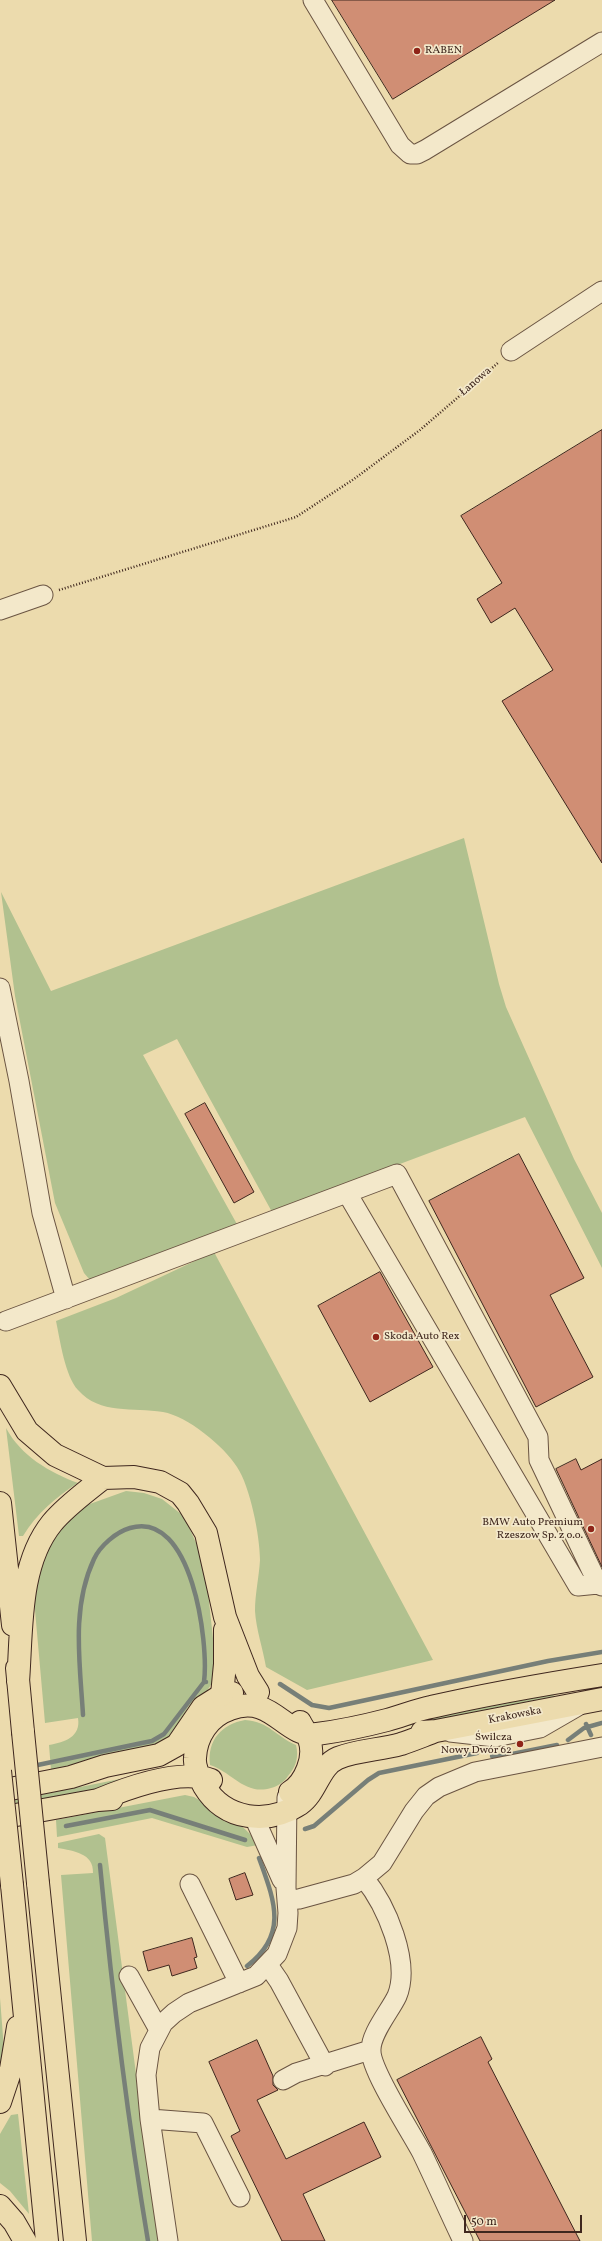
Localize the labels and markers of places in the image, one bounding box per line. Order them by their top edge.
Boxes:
place label: RABEN [425,44,462,58]
marker: RABEN [412,46,422,56]
place label: Skoda Auto Rex [384,1330,459,1344]
marker: Skoda Auto Rex [371,1332,381,1342]
place label: BMW Auto Premium Rzeszow Sp. z o.o. [482,1516,583,1542]
marker: BMW Auto Premium Rzeszow Sp. z o.o. [586,1524,596,1534]
place label: Świlcza Nowy Dwór 62 [441,1731,512,1757]
marker: Świlcza Nowy Dwór 62 [515,1739,525,1749]

